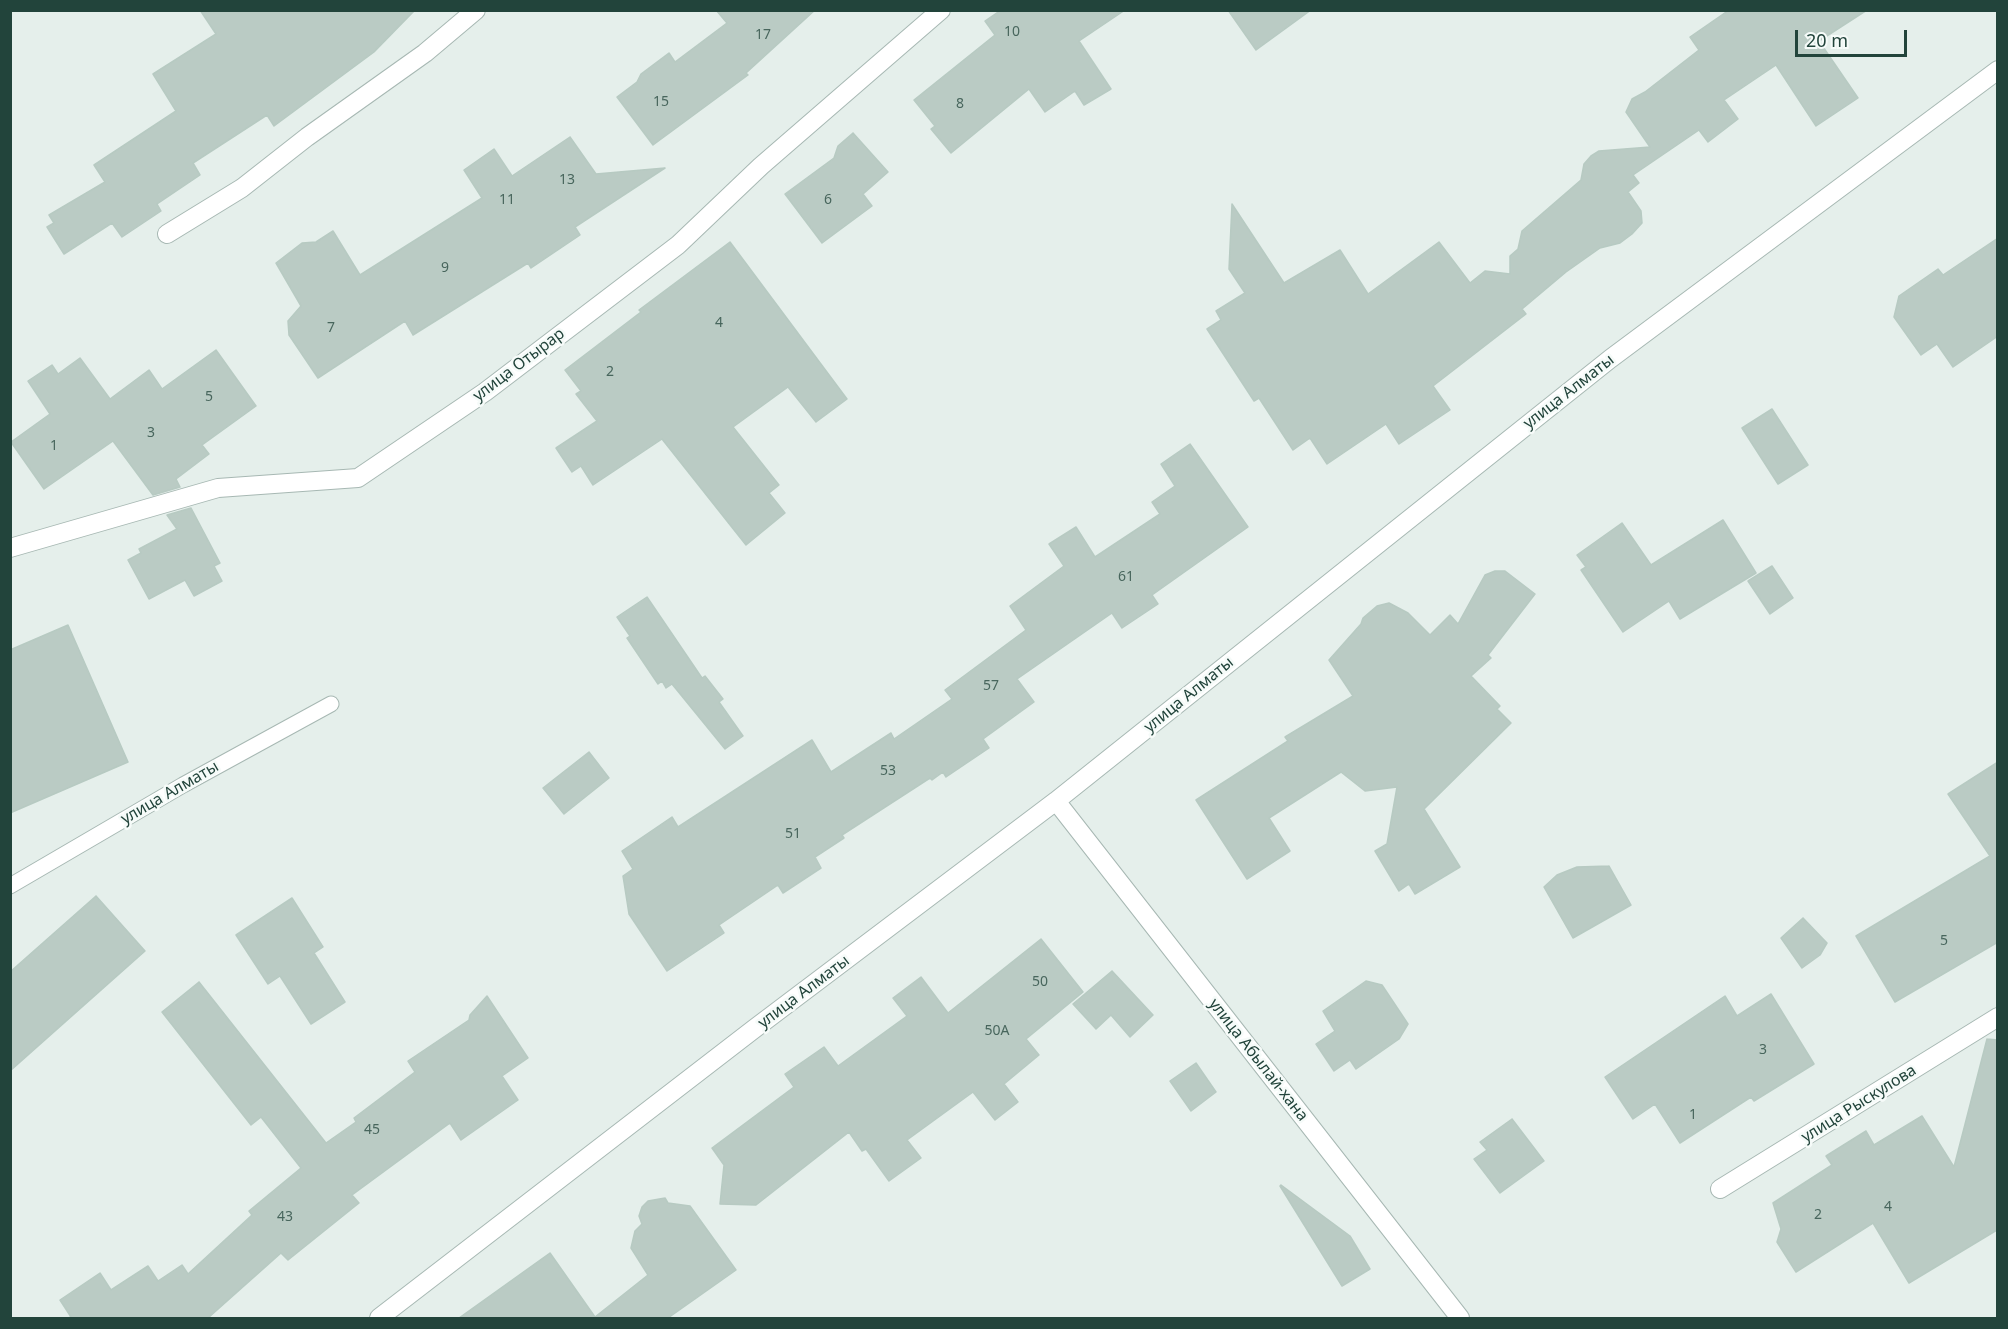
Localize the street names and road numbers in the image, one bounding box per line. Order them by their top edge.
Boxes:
street label: улица Отырар [469,324,569,406]
street label: улица Алматы [1520,351,1618,433]
street label: улица Алматы [1140,653,1238,737]
street label: улица Алматы [118,757,222,829]
street label: улица Алматы [754,951,854,1033]
street label: улица Абылай-хана [1204,995,1312,1125]
street label: улица Рыскулова [1798,1061,1920,1147]

